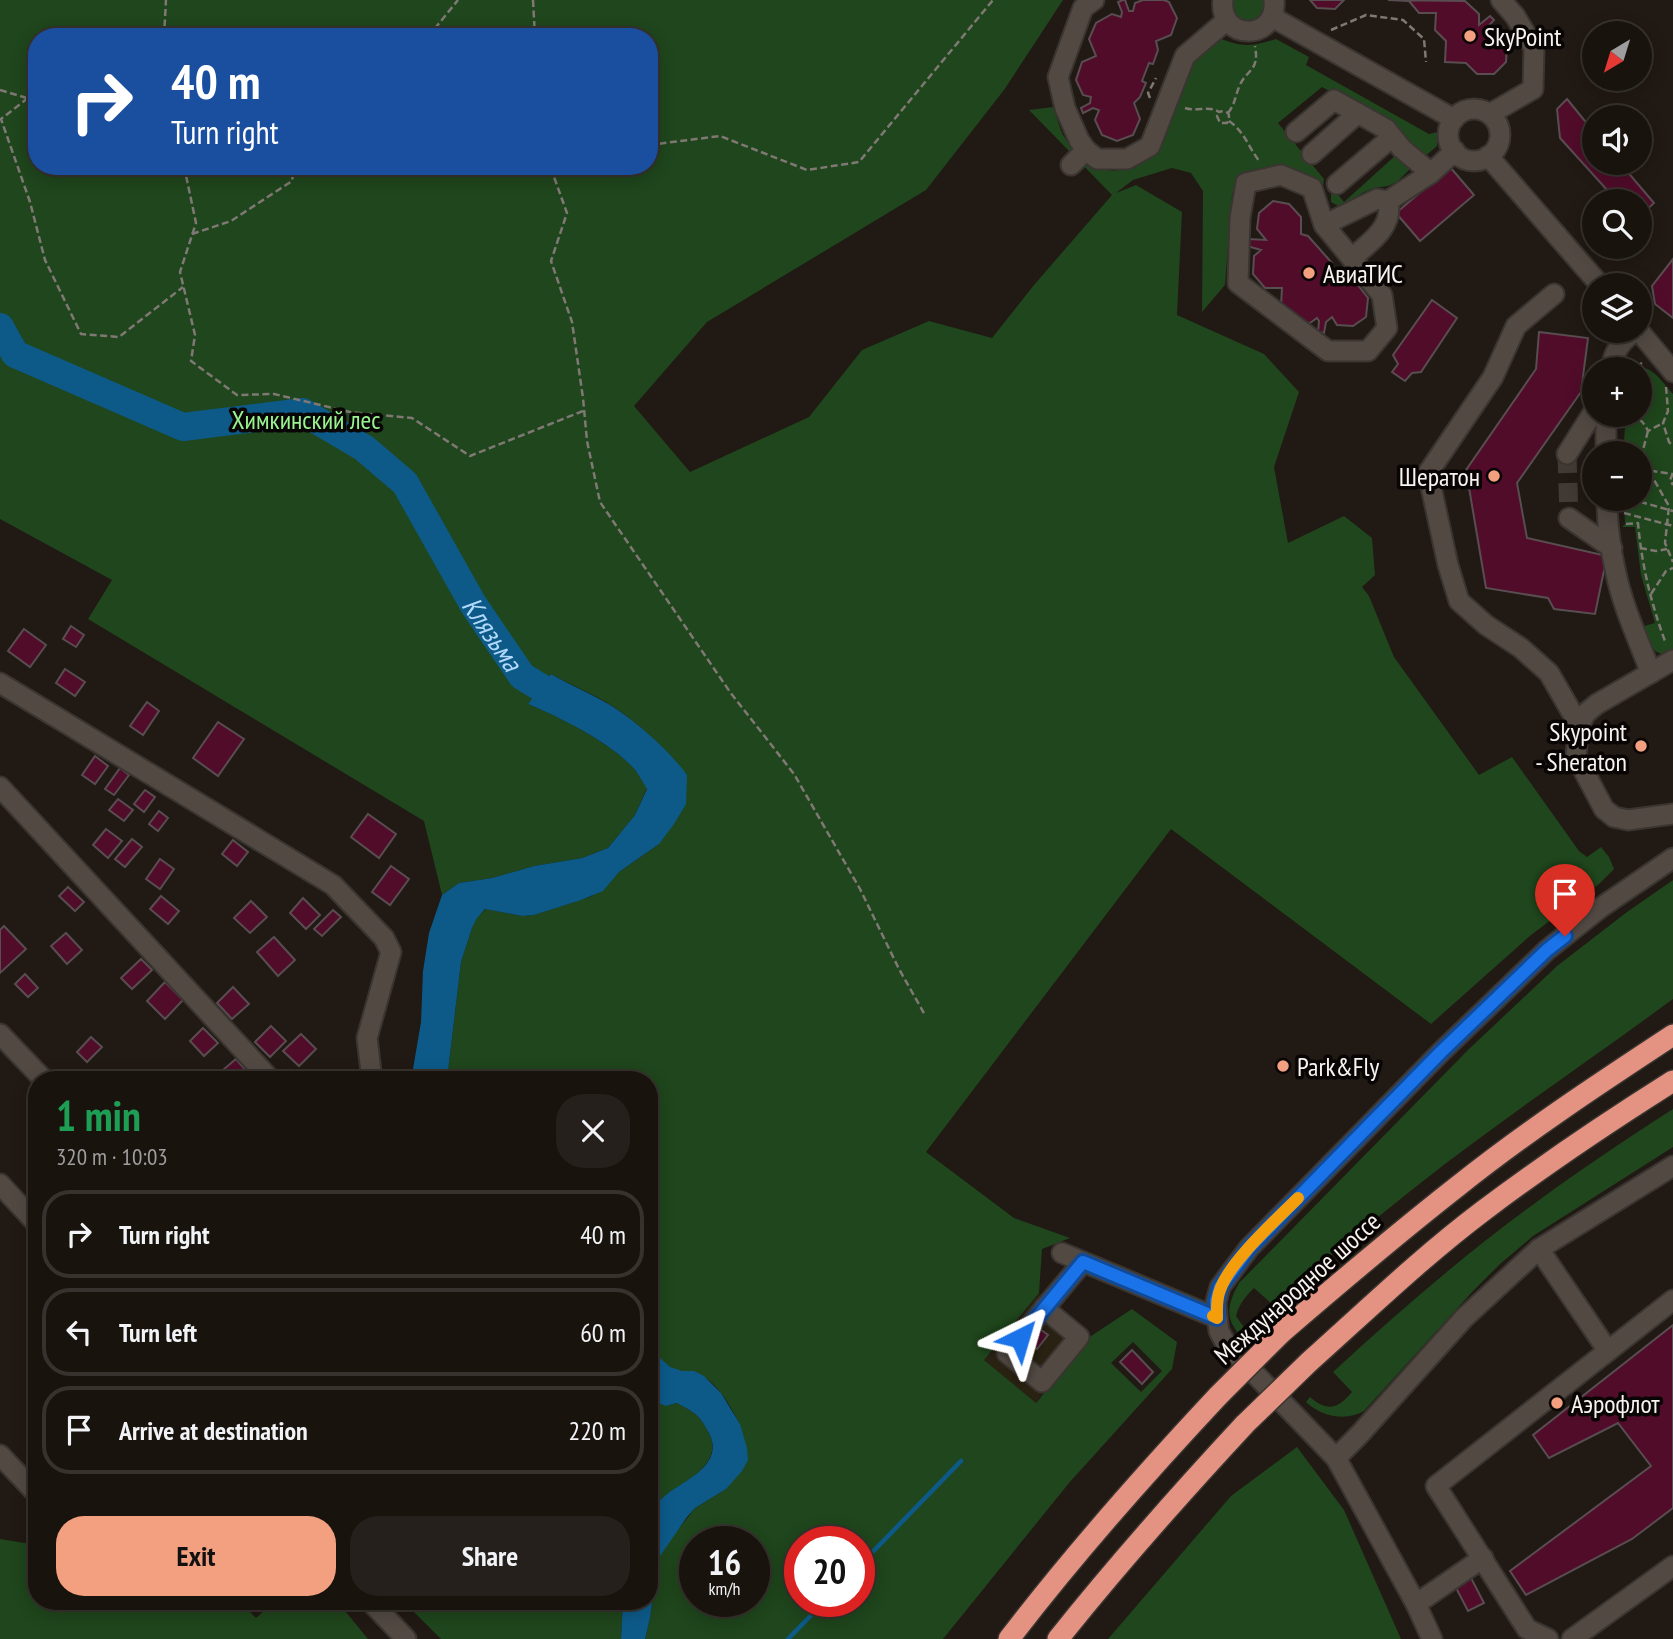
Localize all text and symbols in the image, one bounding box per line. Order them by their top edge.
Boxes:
place label: SkyPoint [1484,20,1561,53]
north arrow [1582,21,1652,91]
map controls [1582,21,1652,511]
marker: SkyPoint [1462,28,1478,44]
text: 40 m [171,49,260,113]
icon: right [56,56,147,147]
button: sound [1582,105,1652,175]
text: Turn right [171,111,279,153]
button: search [1582,189,1652,259]
place label: АвиаТИС [1323,257,1403,290]
marker: АвиаТИС [1301,265,1317,281]
button: layers [1582,273,1652,343]
button: + [1582,357,1652,427]
park label: Химкинский лес [232,403,380,436]
button: − [1582,441,1652,511]
place label: Шератон [1399,460,1480,493]
marker: Шератон [1486,468,1502,484]
water label: Клязьма [455,589,532,679]
place label: Skypoint - Sheraton [1535,715,1627,778]
marker: Skypoint - Sheraton [1633,738,1649,754]
pin [1535,864,1595,936]
icon: arrive [1546,875,1584,913]
place label: Park&Fly [1297,1050,1379,1083]
marker: Park&Fly [1275,1058,1291,1074]
text: 1 min [56,1088,141,1143]
button: close [556,1094,630,1168]
text: 320 m · 10:03 [56,1142,168,1171]
street label: Международное шоссе [1207,1205,1387,1371]
icon: right [60,1215,98,1253]
text: Turn right [119,1218,210,1251]
text: 40 m [580,1218,626,1251]
position arrow [983,1301,1057,1375]
icon: left [60,1313,98,1351]
text: Turn left [119,1316,197,1349]
text: 60 m [580,1316,626,1349]
place label: Аэрофлот [1571,1387,1660,1420]
marker: Аэрофлот [1549,1395,1565,1411]
icon: arrive [60,1411,98,1449]
text: Arrive at destination [119,1414,308,1447]
text: 220 m [568,1414,626,1447]
button: Exit [56,1516,336,1596]
button: Share [350,1516,630,1596]
speed limit sign: 20 [784,1526,875,1617]
text: 16 [708,1539,741,1585]
text: km/h [709,1577,740,1600]

